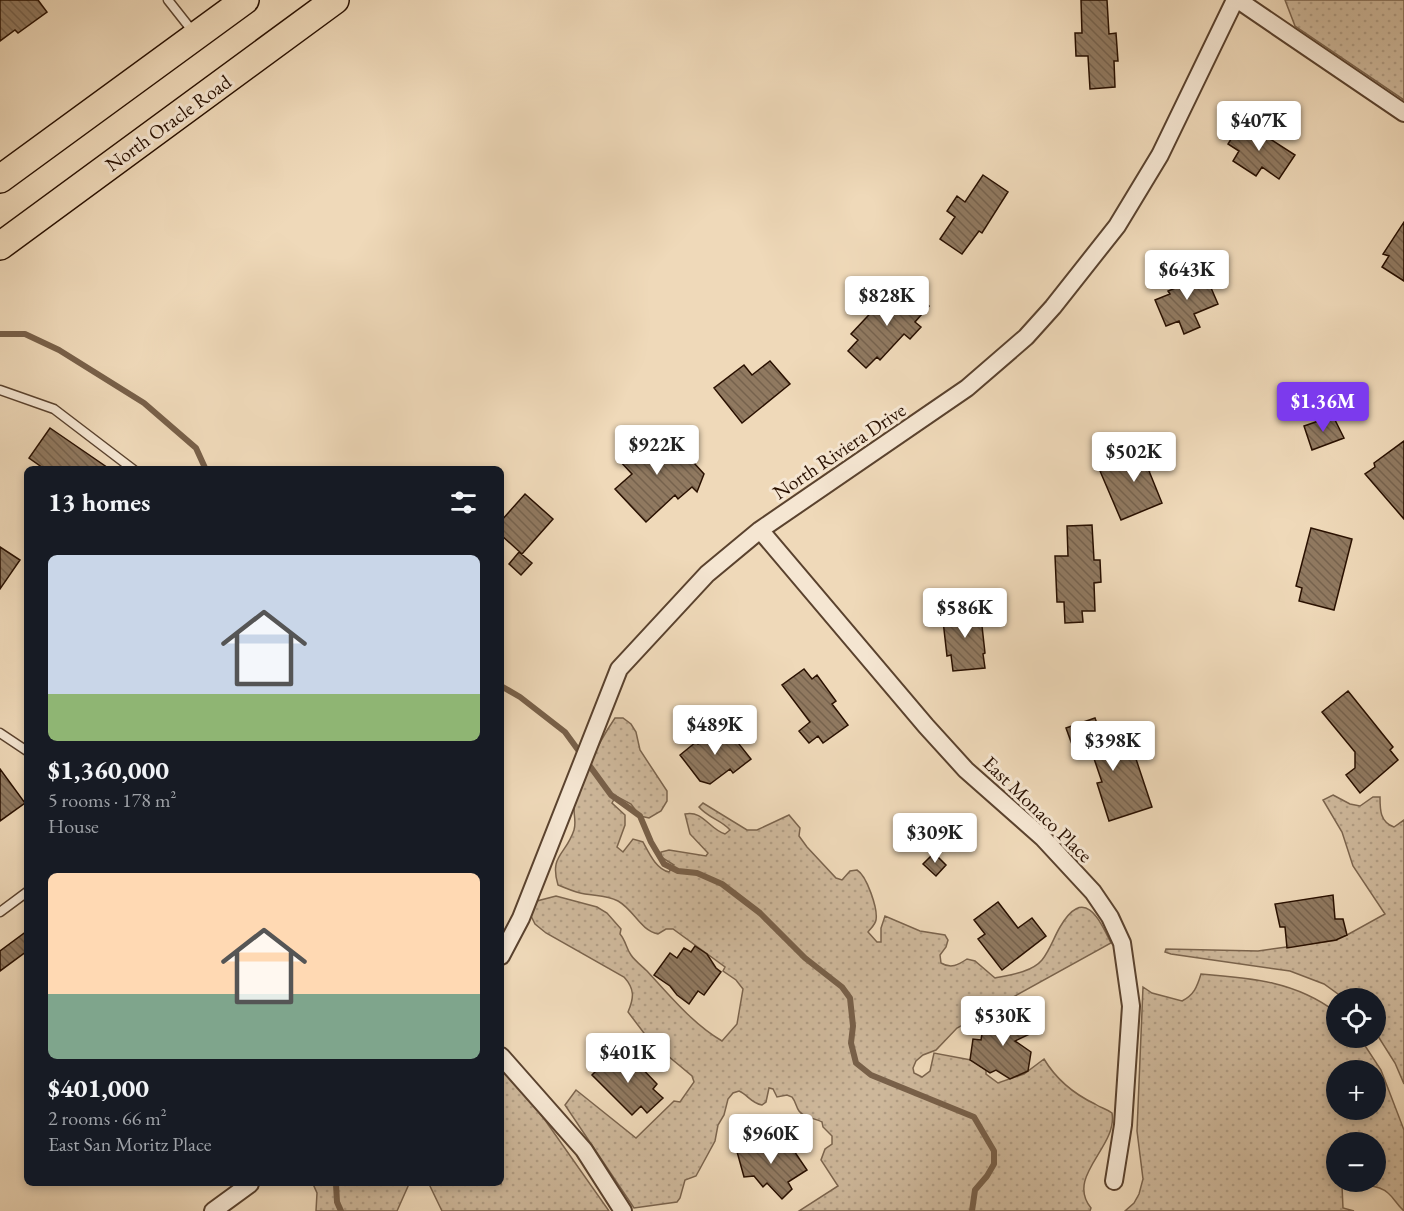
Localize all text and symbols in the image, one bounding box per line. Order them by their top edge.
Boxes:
street label: North Oracle Road [100,68,237,177]
pin: $407K [1217,101,1301,152]
text: $407K [1231,107,1287,133]
pin: $643K [1145,250,1229,301]
text: $643K [1159,256,1215,282]
pin: $828K [845,276,929,327]
text: $828K [859,282,915,308]
pin: $1.36M [1274,382,1372,433]
text: $1.36M [1291,388,1355,414]
street label: North Riviera Drive [767,397,911,505]
pin: $922K [615,425,699,476]
text: $922K [629,431,685,457]
pin: $502K [1092,432,1176,483]
text: $502K [1106,438,1162,464]
text: 13 homes [48,485,150,519]
icon: filters [447,486,480,519]
pin: $586K [923,588,1007,639]
icon: home [210,594,318,702]
text: $586K [937,594,993,620]
pin: $489K [673,705,757,756]
text: $489K [687,711,743,737]
pin: $398K [1071,721,1155,772]
text: $398K [1085,727,1141,753]
street label: East Monaco Place [978,750,1098,868]
text: $1,360,000 [48,753,169,787]
text: 5 rooms · 178 m² [48,787,176,813]
text: House [48,813,99,839]
pin: $309K [893,813,977,864]
text: $309K [907,819,963,845]
icon: home [210,912,318,1020]
map controls [1326,988,1386,1192]
button: locate [1326,988,1386,1048]
pin: $530K [961,996,1045,1047]
text: $530K [975,1002,1031,1028]
pin: $401K [586,1033,670,1084]
text: $401K [600,1039,656,1065]
button: + [1326,1060,1386,1120]
text: $401,000 [48,1071,149,1105]
text: 2 rooms · 66 m² [48,1105,167,1131]
pin: $960K [729,1114,813,1165]
text: $960K [743,1120,799,1146]
text: East San Moritz Place [48,1131,212,1157]
button: − [1326,1132,1386,1192]

